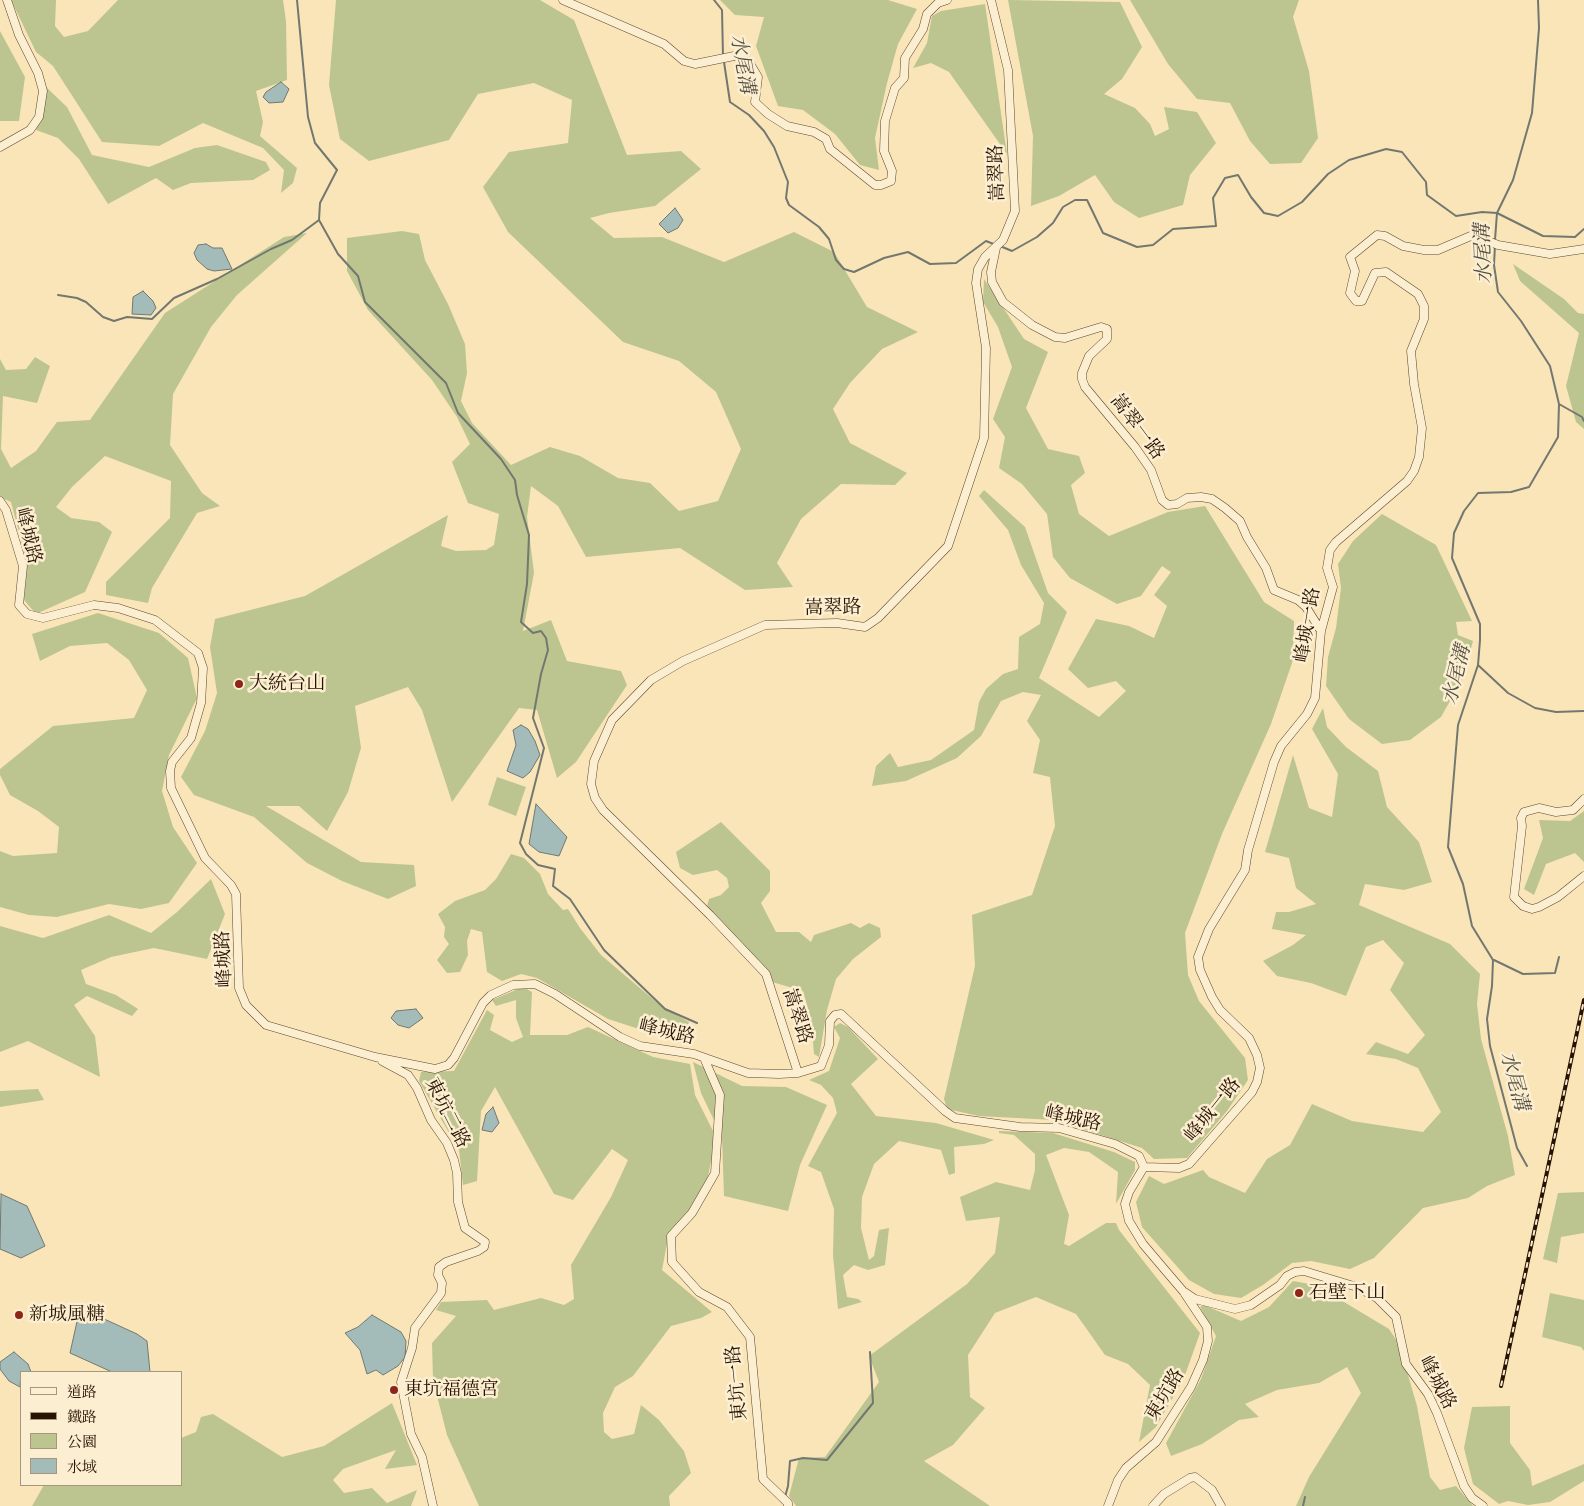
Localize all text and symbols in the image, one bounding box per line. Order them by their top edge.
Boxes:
water label: 水尾溝 [725,32,759,96]
street label: 嵩翠路 [985,144,1009,202]
water label: 水尾溝 [1471,224,1497,284]
street label: 嵩翠一路 [1105,390,1169,464]
street label: 峰城路 [10,506,46,566]
street label: 峰城一路 [1291,586,1325,664]
street label: 嵩翠路 [804,596,862,620]
water label: 水尾溝 [1438,643,1476,707]
place label: 大統台山 [249,673,325,695]
marker: 大統台山 [233,678,245,690]
street label: 峰城路 [211,930,237,988]
street label: 嵩翠路 [777,985,817,1047]
street label: 峰城路 [637,1014,697,1050]
water label: 水尾溝 [1495,1049,1533,1113]
street label: 峰城一路 [1180,1073,1246,1147]
street label: 東坑二路 [420,1074,474,1152]
street label: 峰城路 [1043,1102,1103,1136]
place label: 石壁下山 [1309,1282,1385,1304]
marker: 石壁下山 [1293,1287,1305,1299]
place label: 新城風糖 [29,1304,105,1326]
marker: 新城風糖 [13,1309,25,1321]
street label: 東坑一路 [722,1344,752,1422]
street label: 峰城路 [1414,1352,1460,1414]
street label: 東坑路 [1141,1365,1189,1425]
legend [20,1371,182,1486]
place label: 東坑福德宮 [404,1379,499,1401]
text: 道路 [67,1382,97,1401]
marker: 東坑福德宮 [388,1384,400,1396]
text: 鐵路 [67,1407,97,1426]
text: 公園 [67,1432,97,1451]
text: 水域 [67,1457,97,1476]

